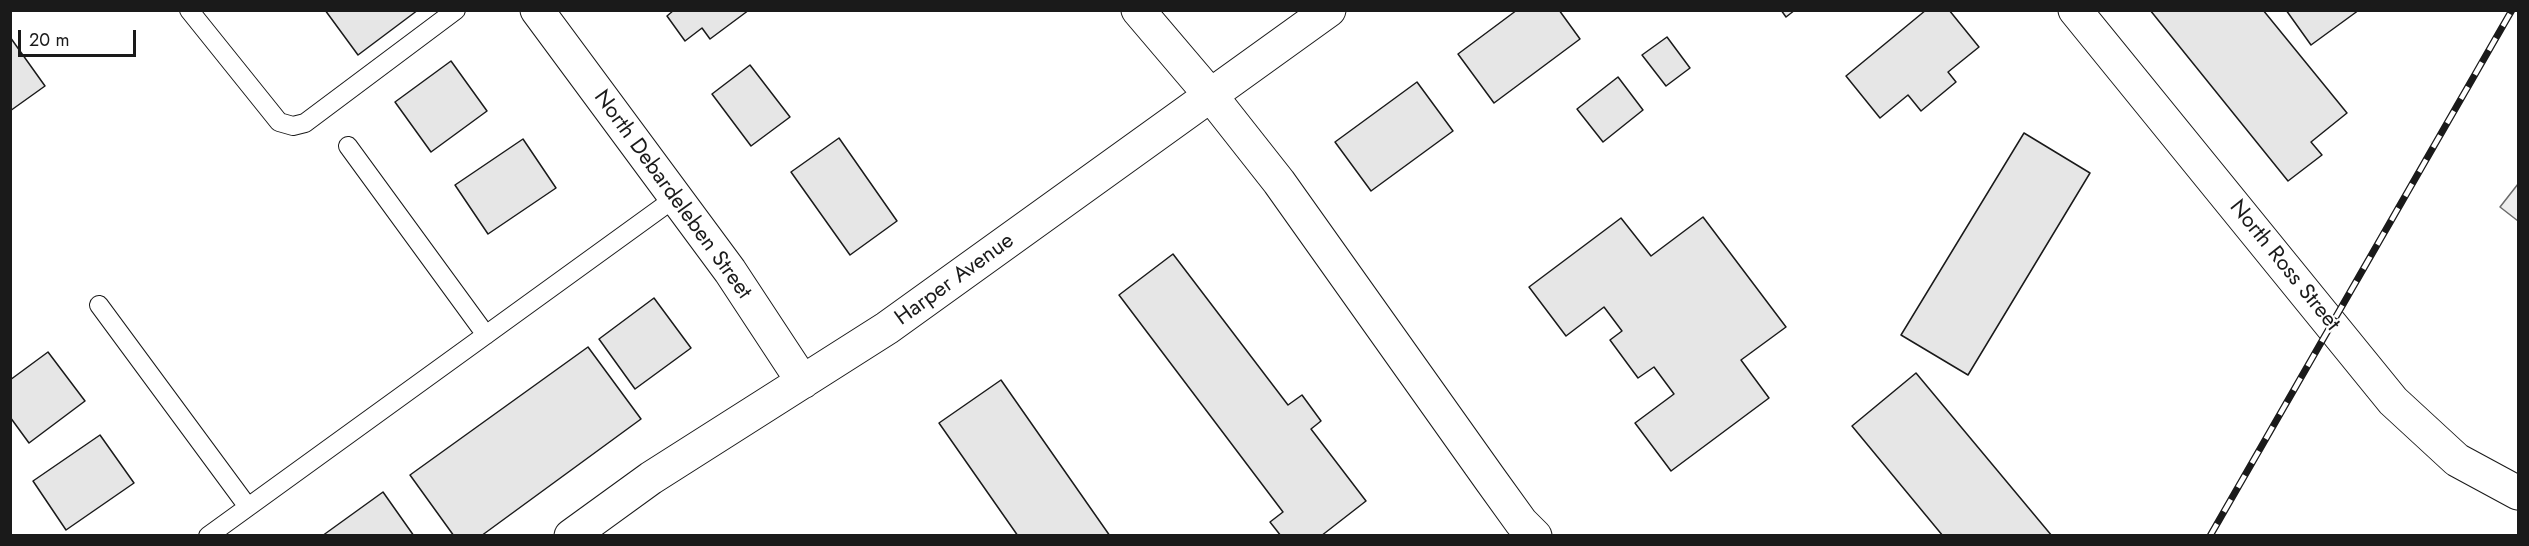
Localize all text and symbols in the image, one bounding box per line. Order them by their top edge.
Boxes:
scale bar [21,18,140,56]
text: 20 m [29,27,69,53]
street label: North Debardeleben Street [587,85,757,305]
street label: North Ross Street [2223,195,2345,337]
street label: Harper Avenue [890,228,1020,332]

